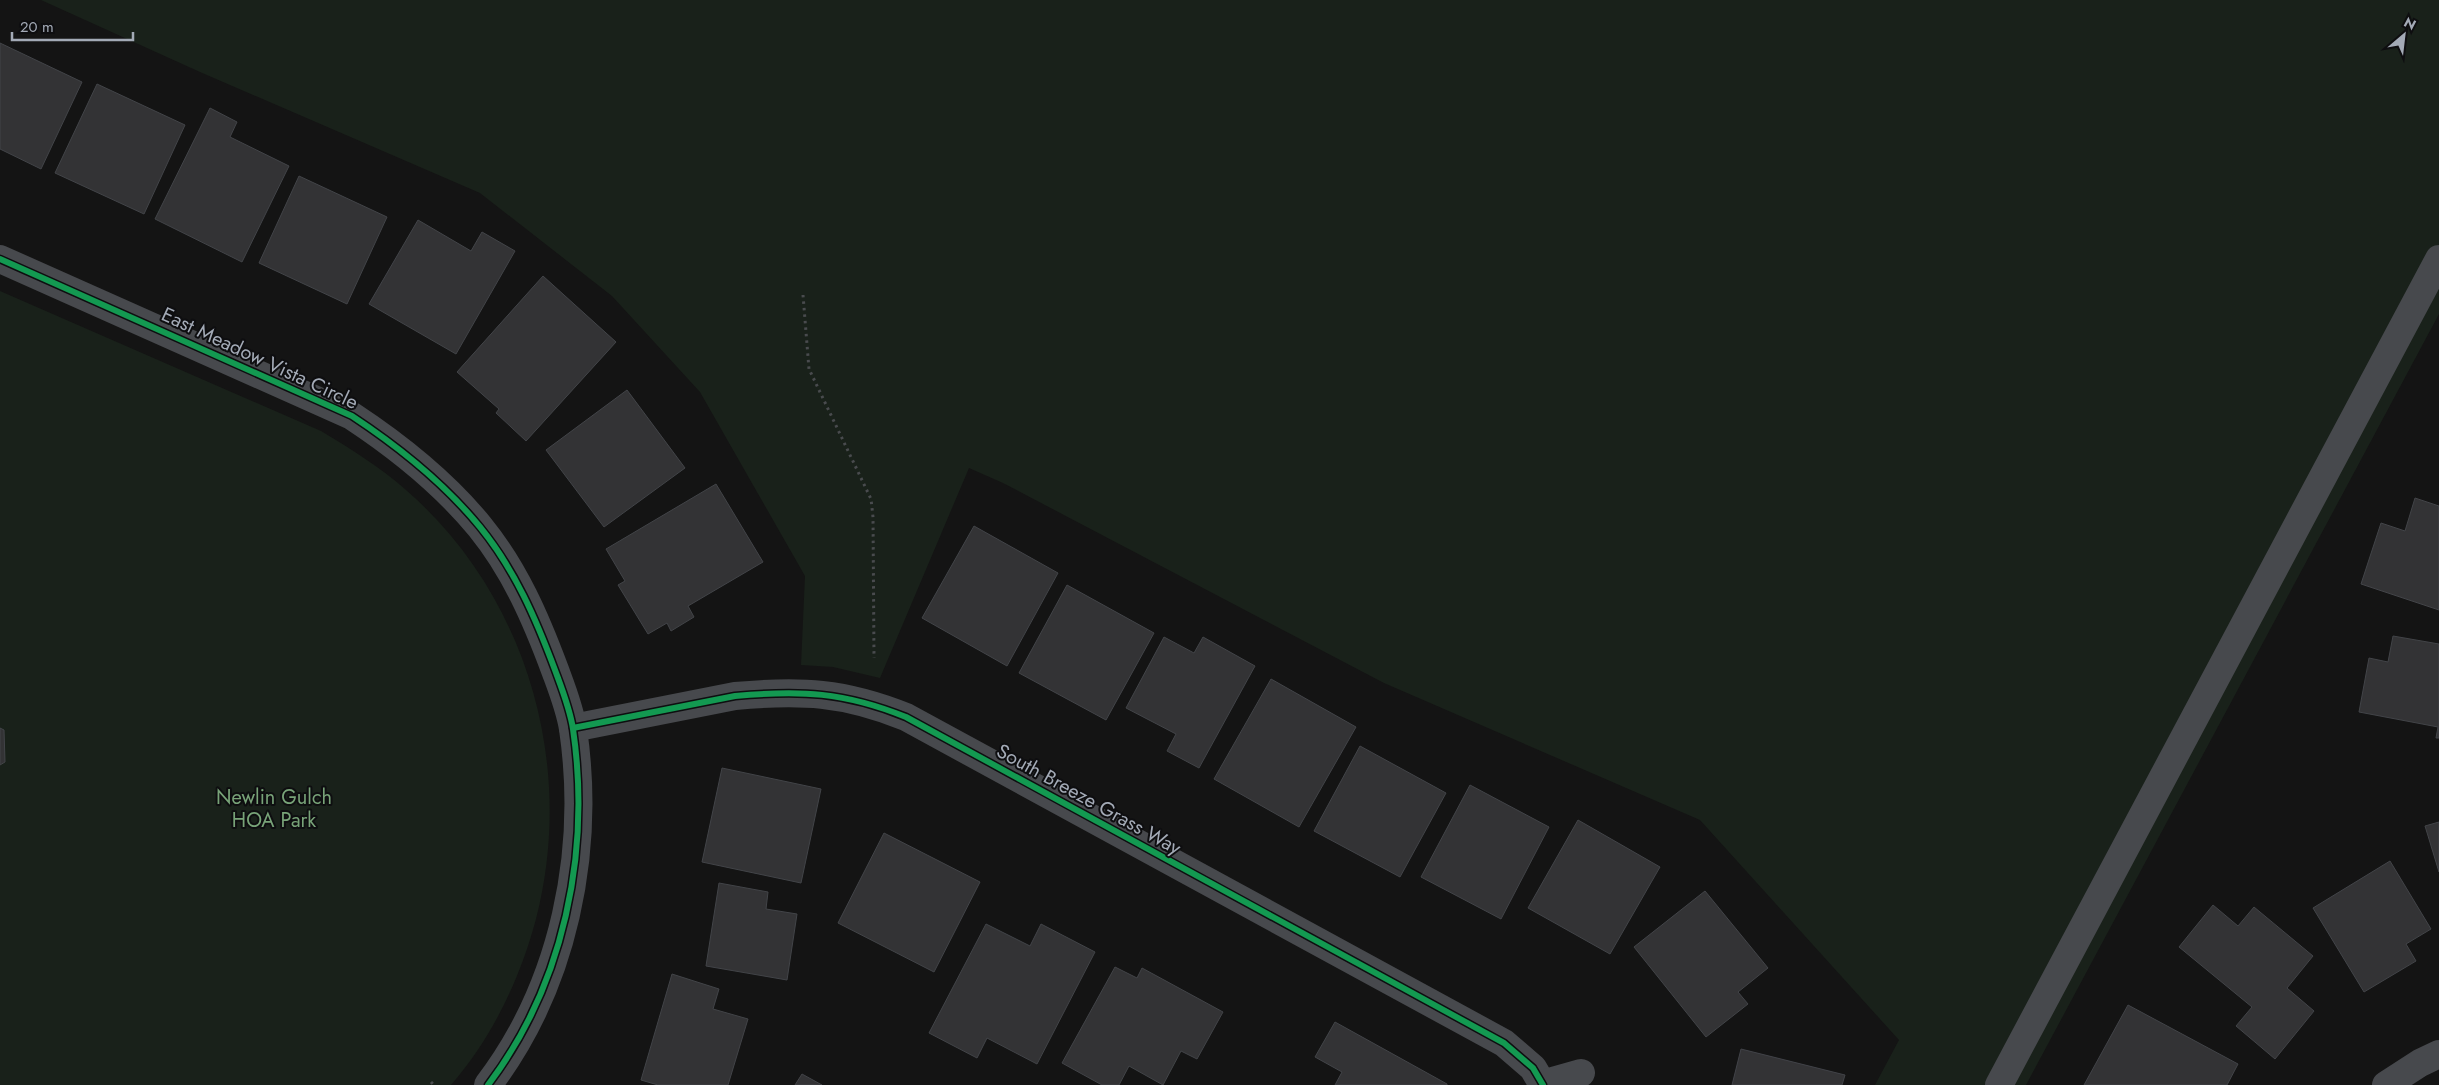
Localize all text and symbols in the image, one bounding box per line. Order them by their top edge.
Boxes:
scale bar [12,10,134,42]
north arrow [2379,10,2429,60]
text: N [2400,12,2420,35]
text: 20 m [20,16,54,38]
street label: East Meadow Vista Circle [157,300,363,417]
street label: South Breeze Grass Way [991,737,1187,862]
park label: Newlin Gulch HOA Park [216,783,332,835]

